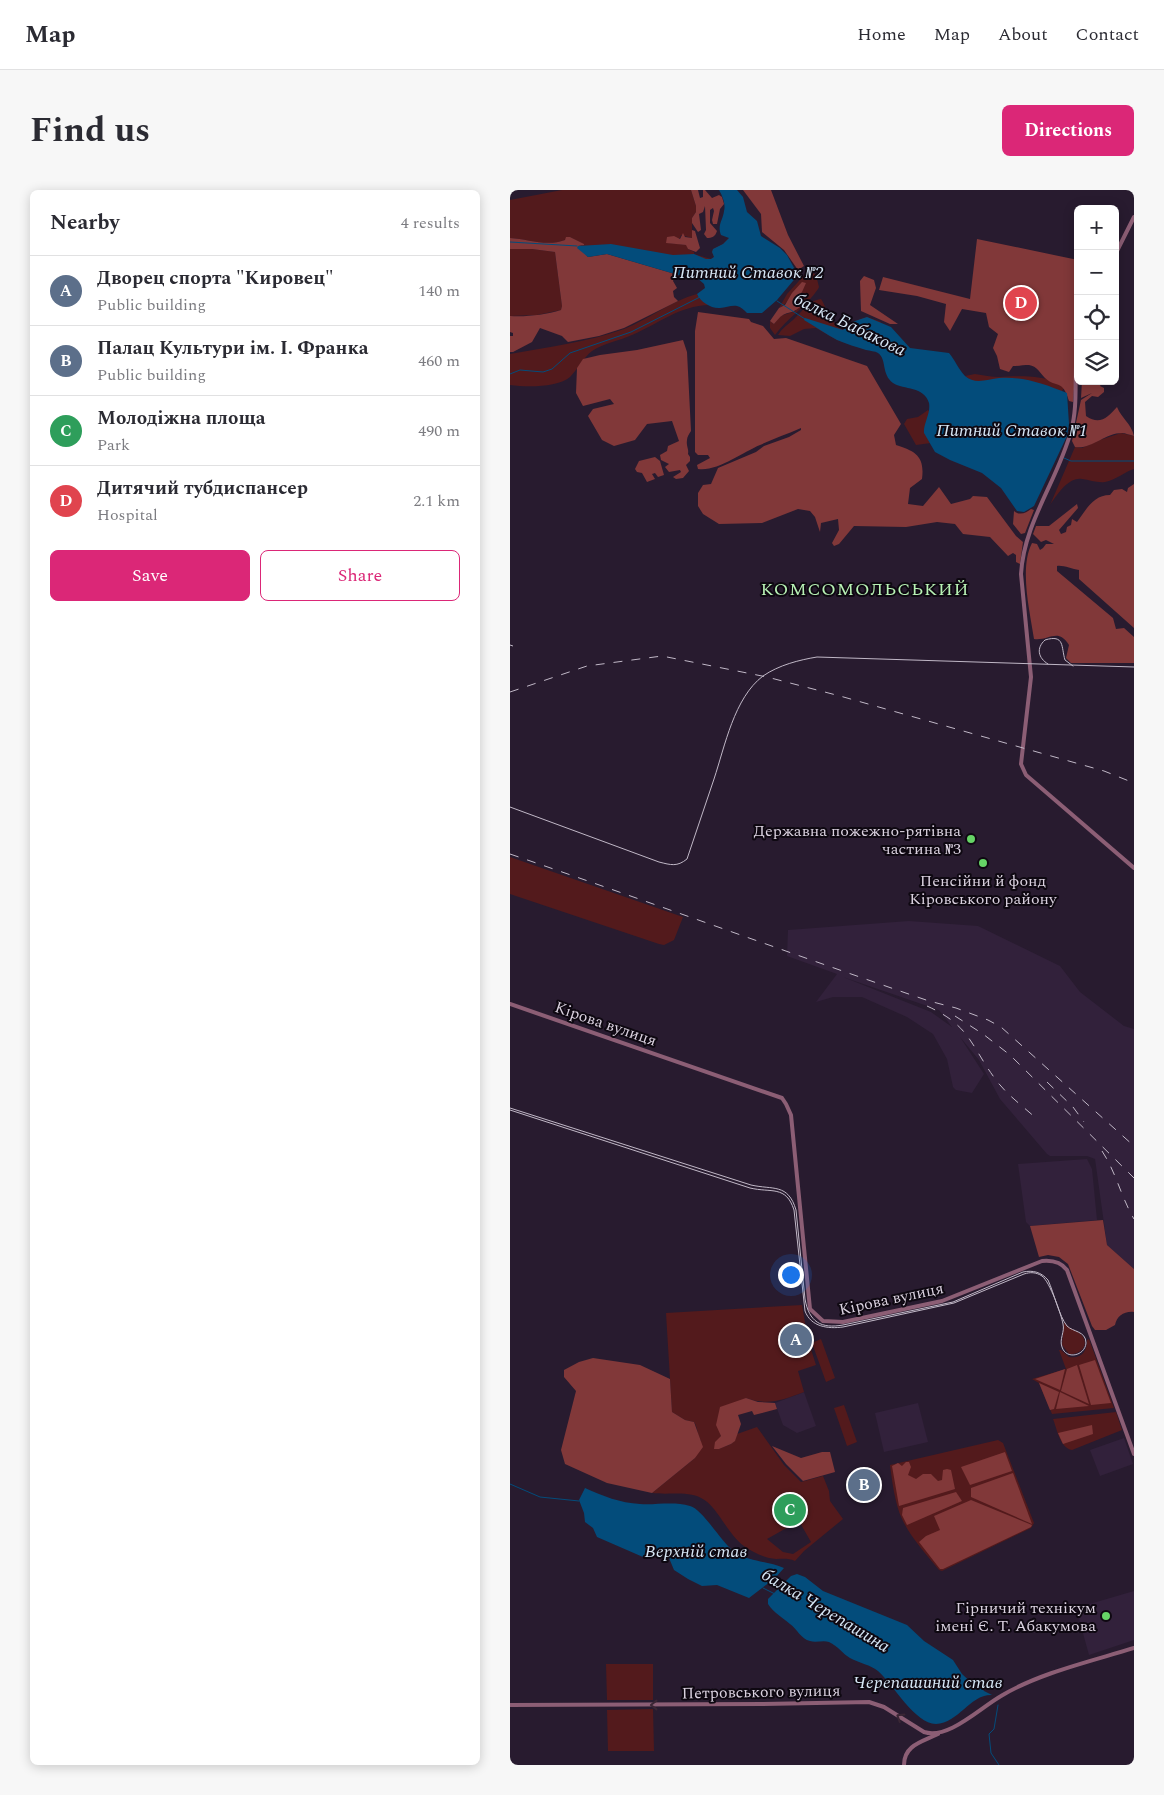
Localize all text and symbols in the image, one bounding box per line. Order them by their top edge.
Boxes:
text: Map [25,17,75,53]
text: Home [857,21,906,48]
text: Map [934,21,970,48]
text: About [998,21,1048,48]
text: Contact [1076,21,1139,48]
text: Find us [30,104,150,157]
button: Directions [1002,105,1134,156]
map controls [1074,205,1119,385]
button: + [1074,205,1119,250]
text: Nearby [50,207,120,239]
text: 4 results [401,211,460,235]
button: − [1074,250,1119,295]
water label: Питний Ставок №2 [672,259,824,286]
text: Дворец спорта "Кировец" [97,264,334,293]
text: A [60,279,72,303]
text: 140 m [418,279,460,303]
pin: D [1005,284,1037,322]
water label: балка Бабакова [789,286,911,363]
text: Public building [97,293,206,317]
button: locate [1074,295,1119,340]
text: Палац Культури ім. І. Франка [97,334,369,363]
button: layers [1074,340,1119,385]
text: B [60,349,72,373]
text: 460 m [418,349,460,373]
text: Public building [97,363,206,387]
text: Молодіжна площа [97,404,266,433]
water label: Питний Ставок №1 [936,417,1088,444]
text: C [60,419,72,443]
text: 490 m [418,419,460,443]
text: Park [97,433,130,457]
text: Дитячий тубдиспансер [97,474,308,503]
text: D [60,489,72,513]
text: 2.1 km [413,489,460,513]
text: Hospital [97,503,158,527]
button: Save [50,550,250,601]
button: Share [260,550,460,601]
district label: КОМСОМОЛЬСЬКИЙ [761,576,969,603]
place label: Державна пожежно-рятівна частина №3 [753,819,961,861]
marker: Державна пожежно-рятівна частина №3 [965,833,977,845]
marker: Пенсійни й фонд Кіровського району [977,857,989,869]
place label: Пенсійни й фонд Кіровського району [909,869,1058,911]
street label: Кірова вулиця [551,995,660,1053]
your location [778,1262,804,1288]
street label: Кірова вулиця [837,1276,946,1322]
pin: A [780,1321,812,1359]
pin: B [848,1466,880,1504]
pin: C [774,1491,806,1529]
water label: Верхній став [644,1538,748,1565]
water label: балка Черепашина [756,1561,895,1660]
place label: Гірничий технікум імені Є. Т. Абакумова [935,1596,1096,1638]
marker: Гірничий технікум імені Є. Т. Абакумова [1100,1610,1112,1622]
water label: Черепашиний став [853,1669,1003,1696]
street label: Петровського вулиця [681,1679,841,1705]
one-way arrow [650,1700,658,1710]
one-way arrow [897,1714,906,1723]

